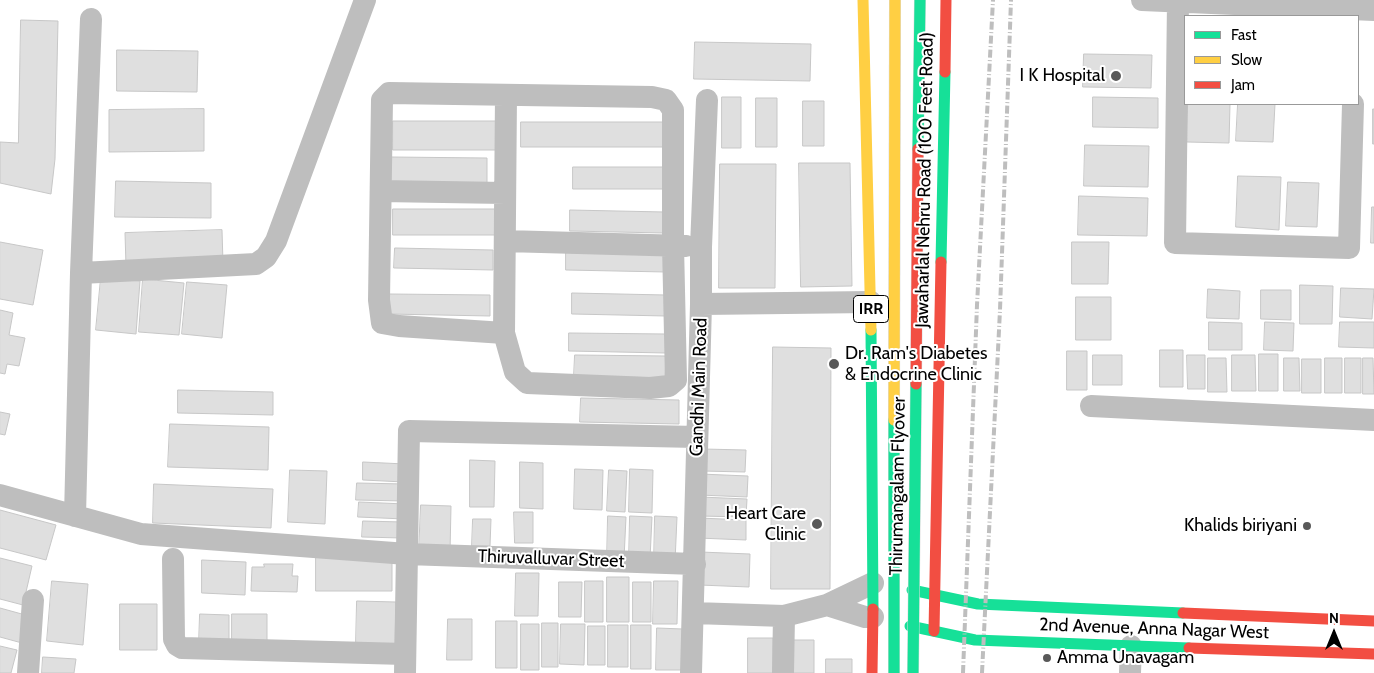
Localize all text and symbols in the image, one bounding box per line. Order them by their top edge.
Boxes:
legend [1184,15,1359,105]
text: Fast [1231,26,1256,44]
street label: Jawaharlal Nehru Road (100 Feet Road) [912,32,938,328]
text: Slow [1231,51,1262,69]
place label: I K Hospital [1020,65,1105,87]
marker: I K Hospital [1109,69,1123,83]
text: Jam [1231,76,1255,94]
road number: IRR [854,296,888,322]
street label: Gandhi Main Road [686,317,712,457]
place label: Dr. Ram's Diabetes & Endocrine Clinic [845,343,987,386]
marker: Dr. Ram's Diabetes & Endocrine Clinic [827,357,841,371]
street label: Thirumangalam Flyover [886,396,910,576]
place label: Heart Care Clinic [725,503,806,546]
place label: Khalids biriyani [1184,515,1297,537]
marker: Heart Care Clinic [810,517,824,531]
marker: Khalids biriyani [1301,520,1313,532]
street label: Thiruvalluvar Street [477,546,625,572]
north arrow [1309,608,1359,658]
text: N [1329,609,1339,627]
street label: 2nd Avenue, Anna Nagar West [1039,614,1269,644]
place label: Amma Unavagam [1057,647,1194,669]
marker: Amma Unavagam [1041,652,1053,664]

